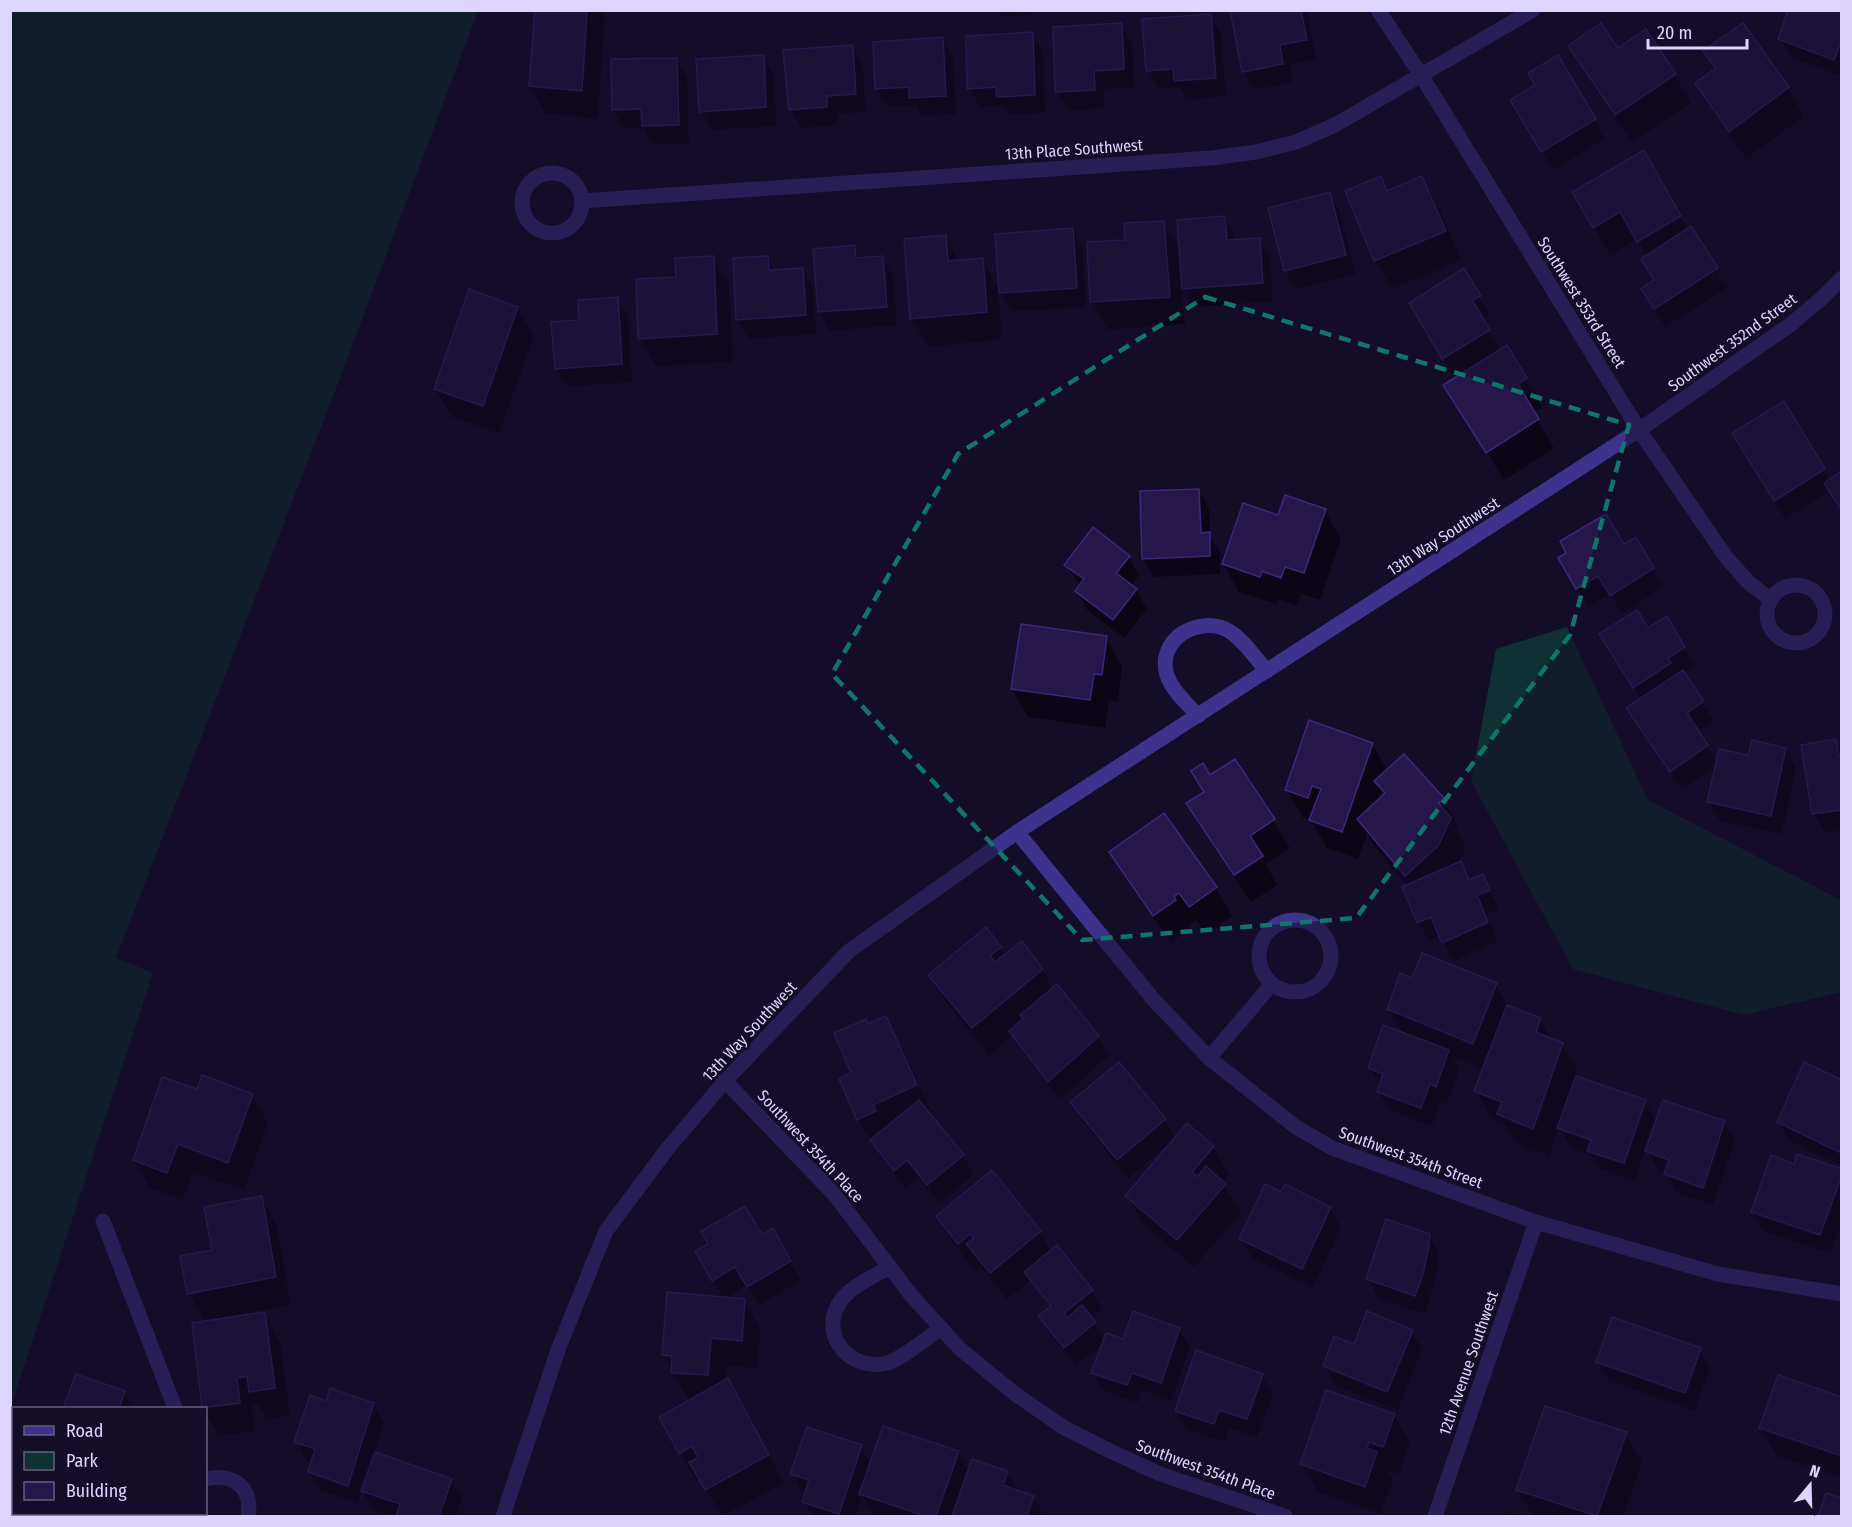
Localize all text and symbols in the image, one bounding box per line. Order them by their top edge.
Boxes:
scale bar [1648,12,1747,50]
text: 20 m [1657,22,1692,44]
street label: 13th Place Southwest [1004,135,1144,164]
street label: Southwest 353rd Street [1533,233,1630,372]
street label: Southwest 352nd Street [1664,289,1801,395]
street label: 13th Way Southwest [1384,493,1503,580]
street label: 13th Way Southwest [698,977,801,1085]
street label: Southwest 354th Place [754,1086,868,1207]
street label: Southwest 354th Street [1336,1123,1486,1193]
street label: 12th Avenue Southwest [1435,1288,1502,1438]
legend [12,1407,207,1515]
text: Road [66,1420,103,1442]
street label: Southwest 354th Place [1134,1435,1278,1504]
text: Park [66,1450,99,1472]
north arrow [1780,1455,1840,1515]
text: N [1807,1461,1822,1482]
text: Building [66,1480,127,1502]

